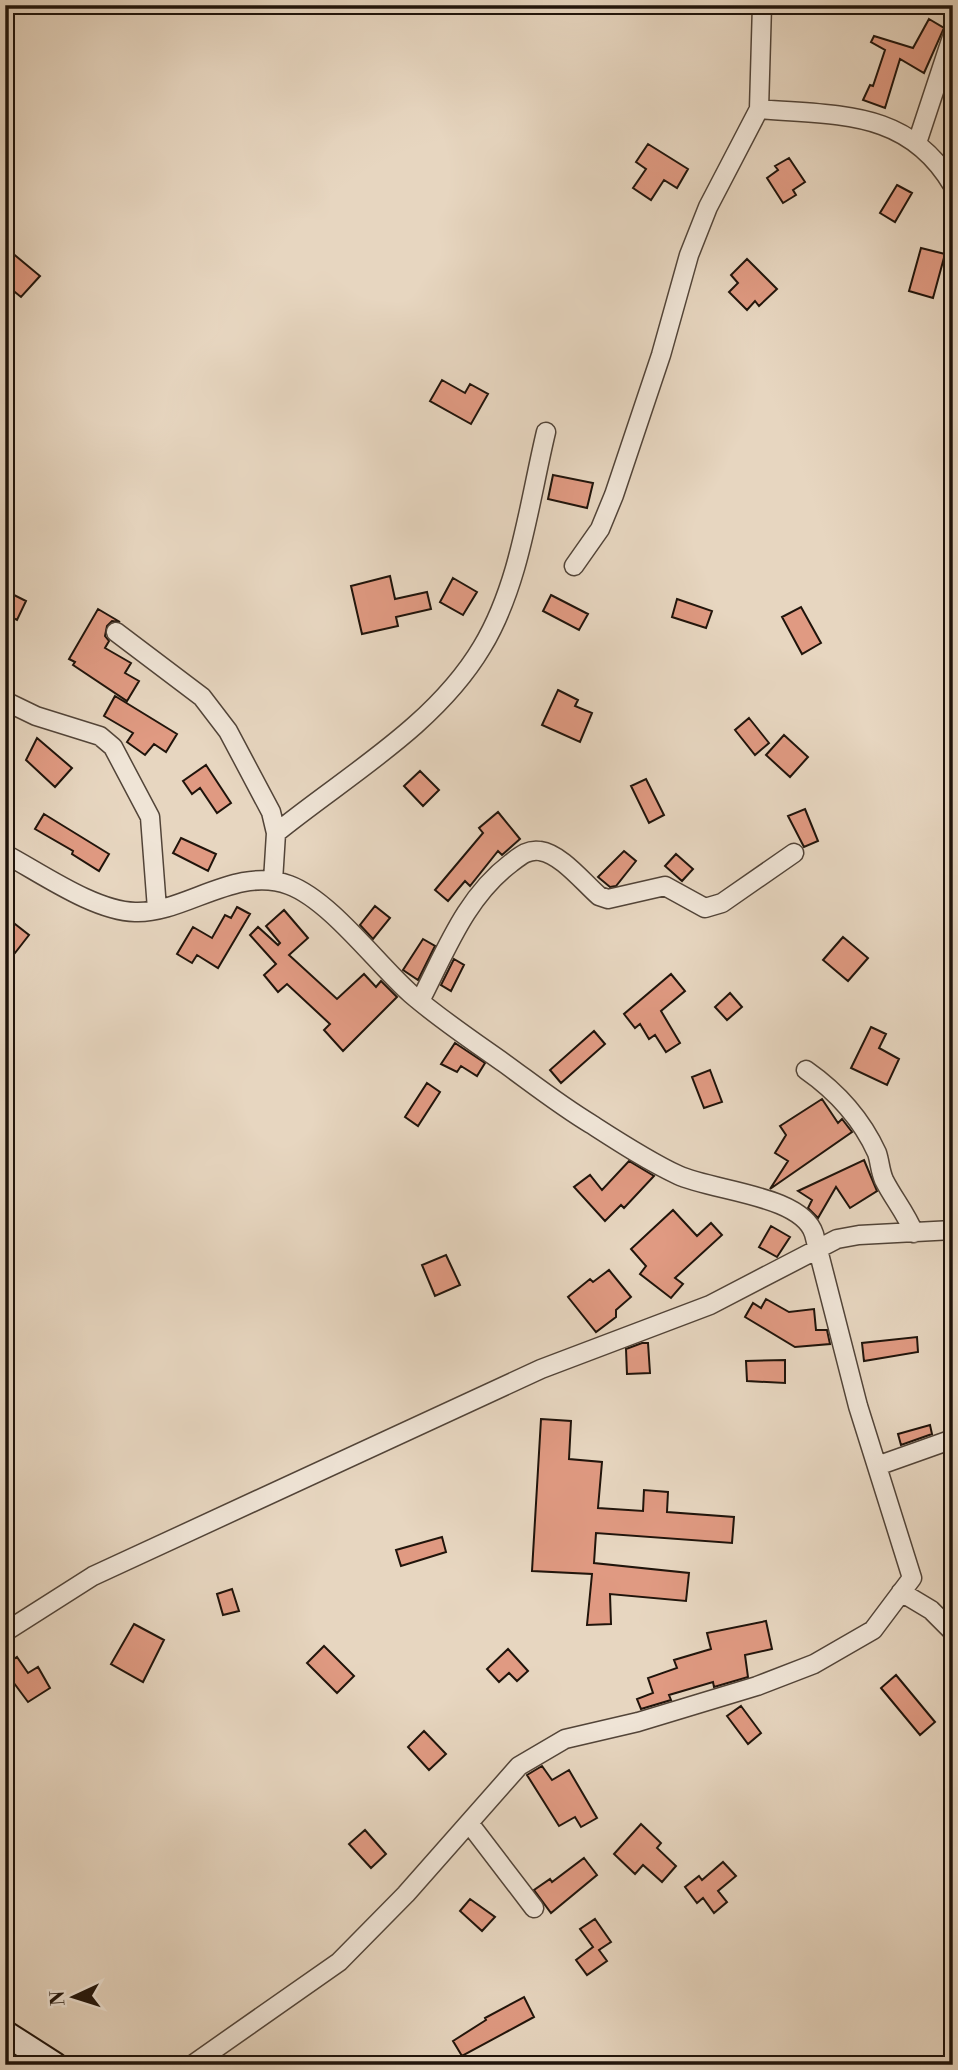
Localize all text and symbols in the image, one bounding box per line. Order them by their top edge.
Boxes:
north arrow [38,1962,108,2032]
text: N [46,1990,71,2006]

